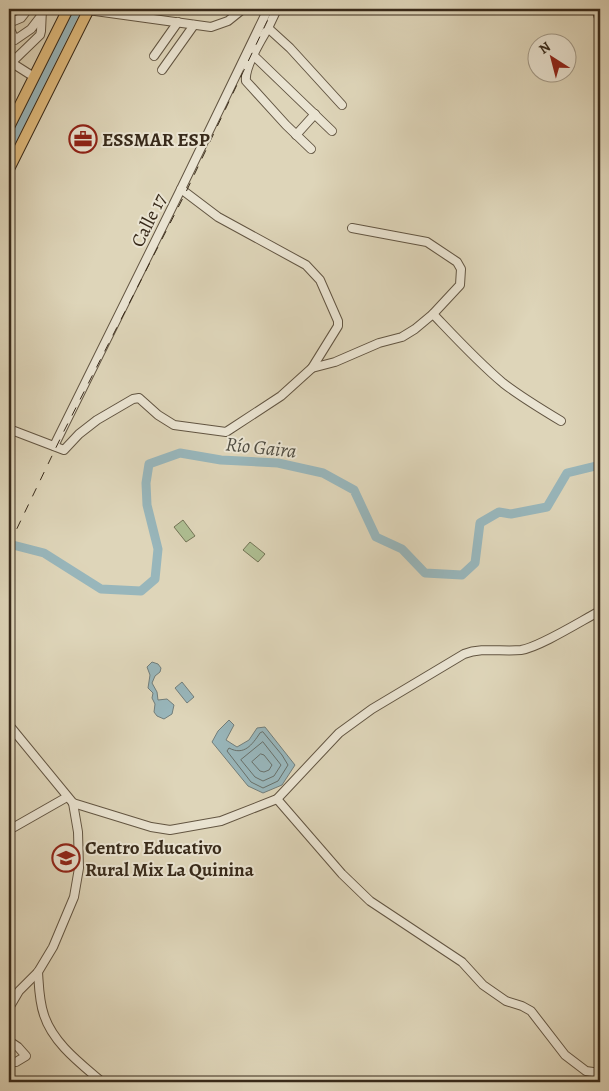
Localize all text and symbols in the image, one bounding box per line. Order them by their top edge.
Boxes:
north arrow [526,32,576,82]
text: N [535,37,554,59]
office icon: ESSMAR ESP [68,124,98,154]
place label: ESSMAR ESP [102,127,210,153]
street label: Calle 17 [125,189,173,252]
water label: Río Gaira [224,430,298,465]
place label: Centro Educativo Rural Mix La Quinina [85,835,255,883]
school or university icon: Centro Educativo Rural Mix La Quinina [51,843,81,873]

